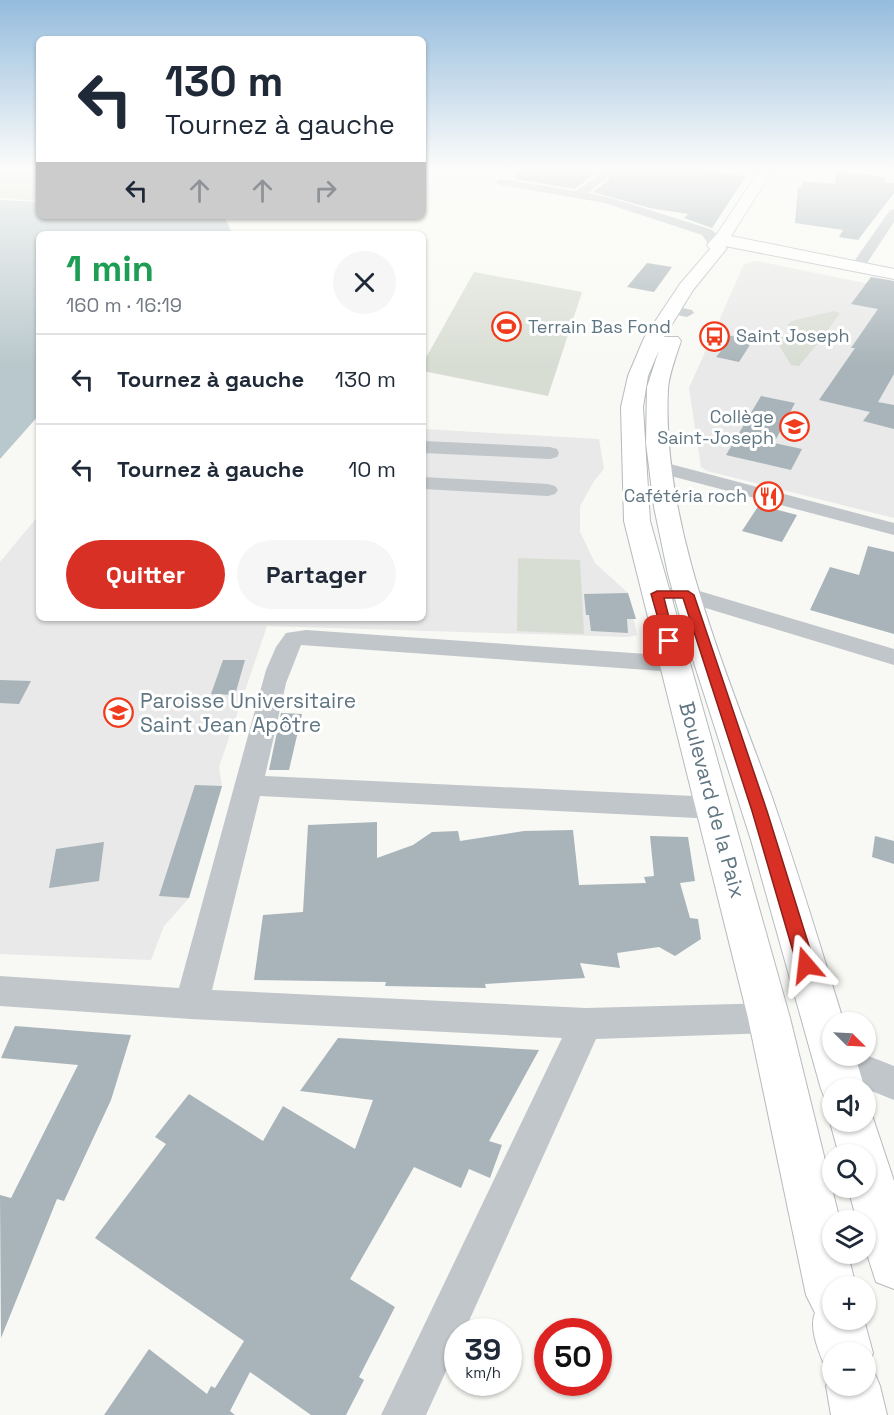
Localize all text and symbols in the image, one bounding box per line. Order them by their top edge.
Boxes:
text: 130 m [165,55,283,108]
icon: left [66,60,144,138]
text: Tournez à gauche [165,107,395,142]
icon: left [120,174,153,207]
icon: ahead [183,174,216,207]
icon: ahead [246,174,279,207]
icon: right [309,174,342,207]
text: 1 min [66,246,154,292]
button: close [333,251,396,314]
text: 160 m · 16:19 [66,292,182,318]
sports icon: Terrain Bas Fond [491,311,523,343]
place label: Terrain Bas Fond [528,315,671,338]
bus stop icon: Saint Joseph [699,320,731,352]
place label: Saint Joseph [736,324,850,347]
icon: left [66,363,99,396]
text: Tournez à gauche [117,365,304,393]
text: 130 m [335,365,396,393]
place label: Collège Saint-Joseph [657,405,774,449]
school or university icon: Collège Saint-Joseph [779,411,811,443]
icon: left [66,453,99,486]
text: Tournez à gauche [117,455,304,483]
text: 10 m [348,455,396,483]
restaurant icon: Cafétéria roch [752,480,784,512]
place label: Cafétéria roch [624,484,747,507]
button: Quitter [66,540,225,609]
button: Partager [237,540,396,609]
pin [643,615,694,666]
icon: arrive [652,624,685,657]
place label: Paroisse Universitaire Saint Jean Apôtre [140,687,356,738]
school or university icon: Paroisse Universitaire Saint Jean Apôtre [103,697,135,729]
street label: Boulevard de la Paix [673,699,752,901]
position arrow [774,933,838,997]
north arrow [822,1012,876,1066]
map controls [822,1012,876,1396]
button: sound [822,1078,876,1132]
button: search [822,1144,876,1198]
button: layers [822,1210,876,1264]
button: + [822,1276,876,1330]
speed limit sign: 50 [534,1318,612,1396]
text: 39 [465,1330,501,1369]
button: − [822,1342,876,1396]
text: km/h [465,1363,501,1382]

